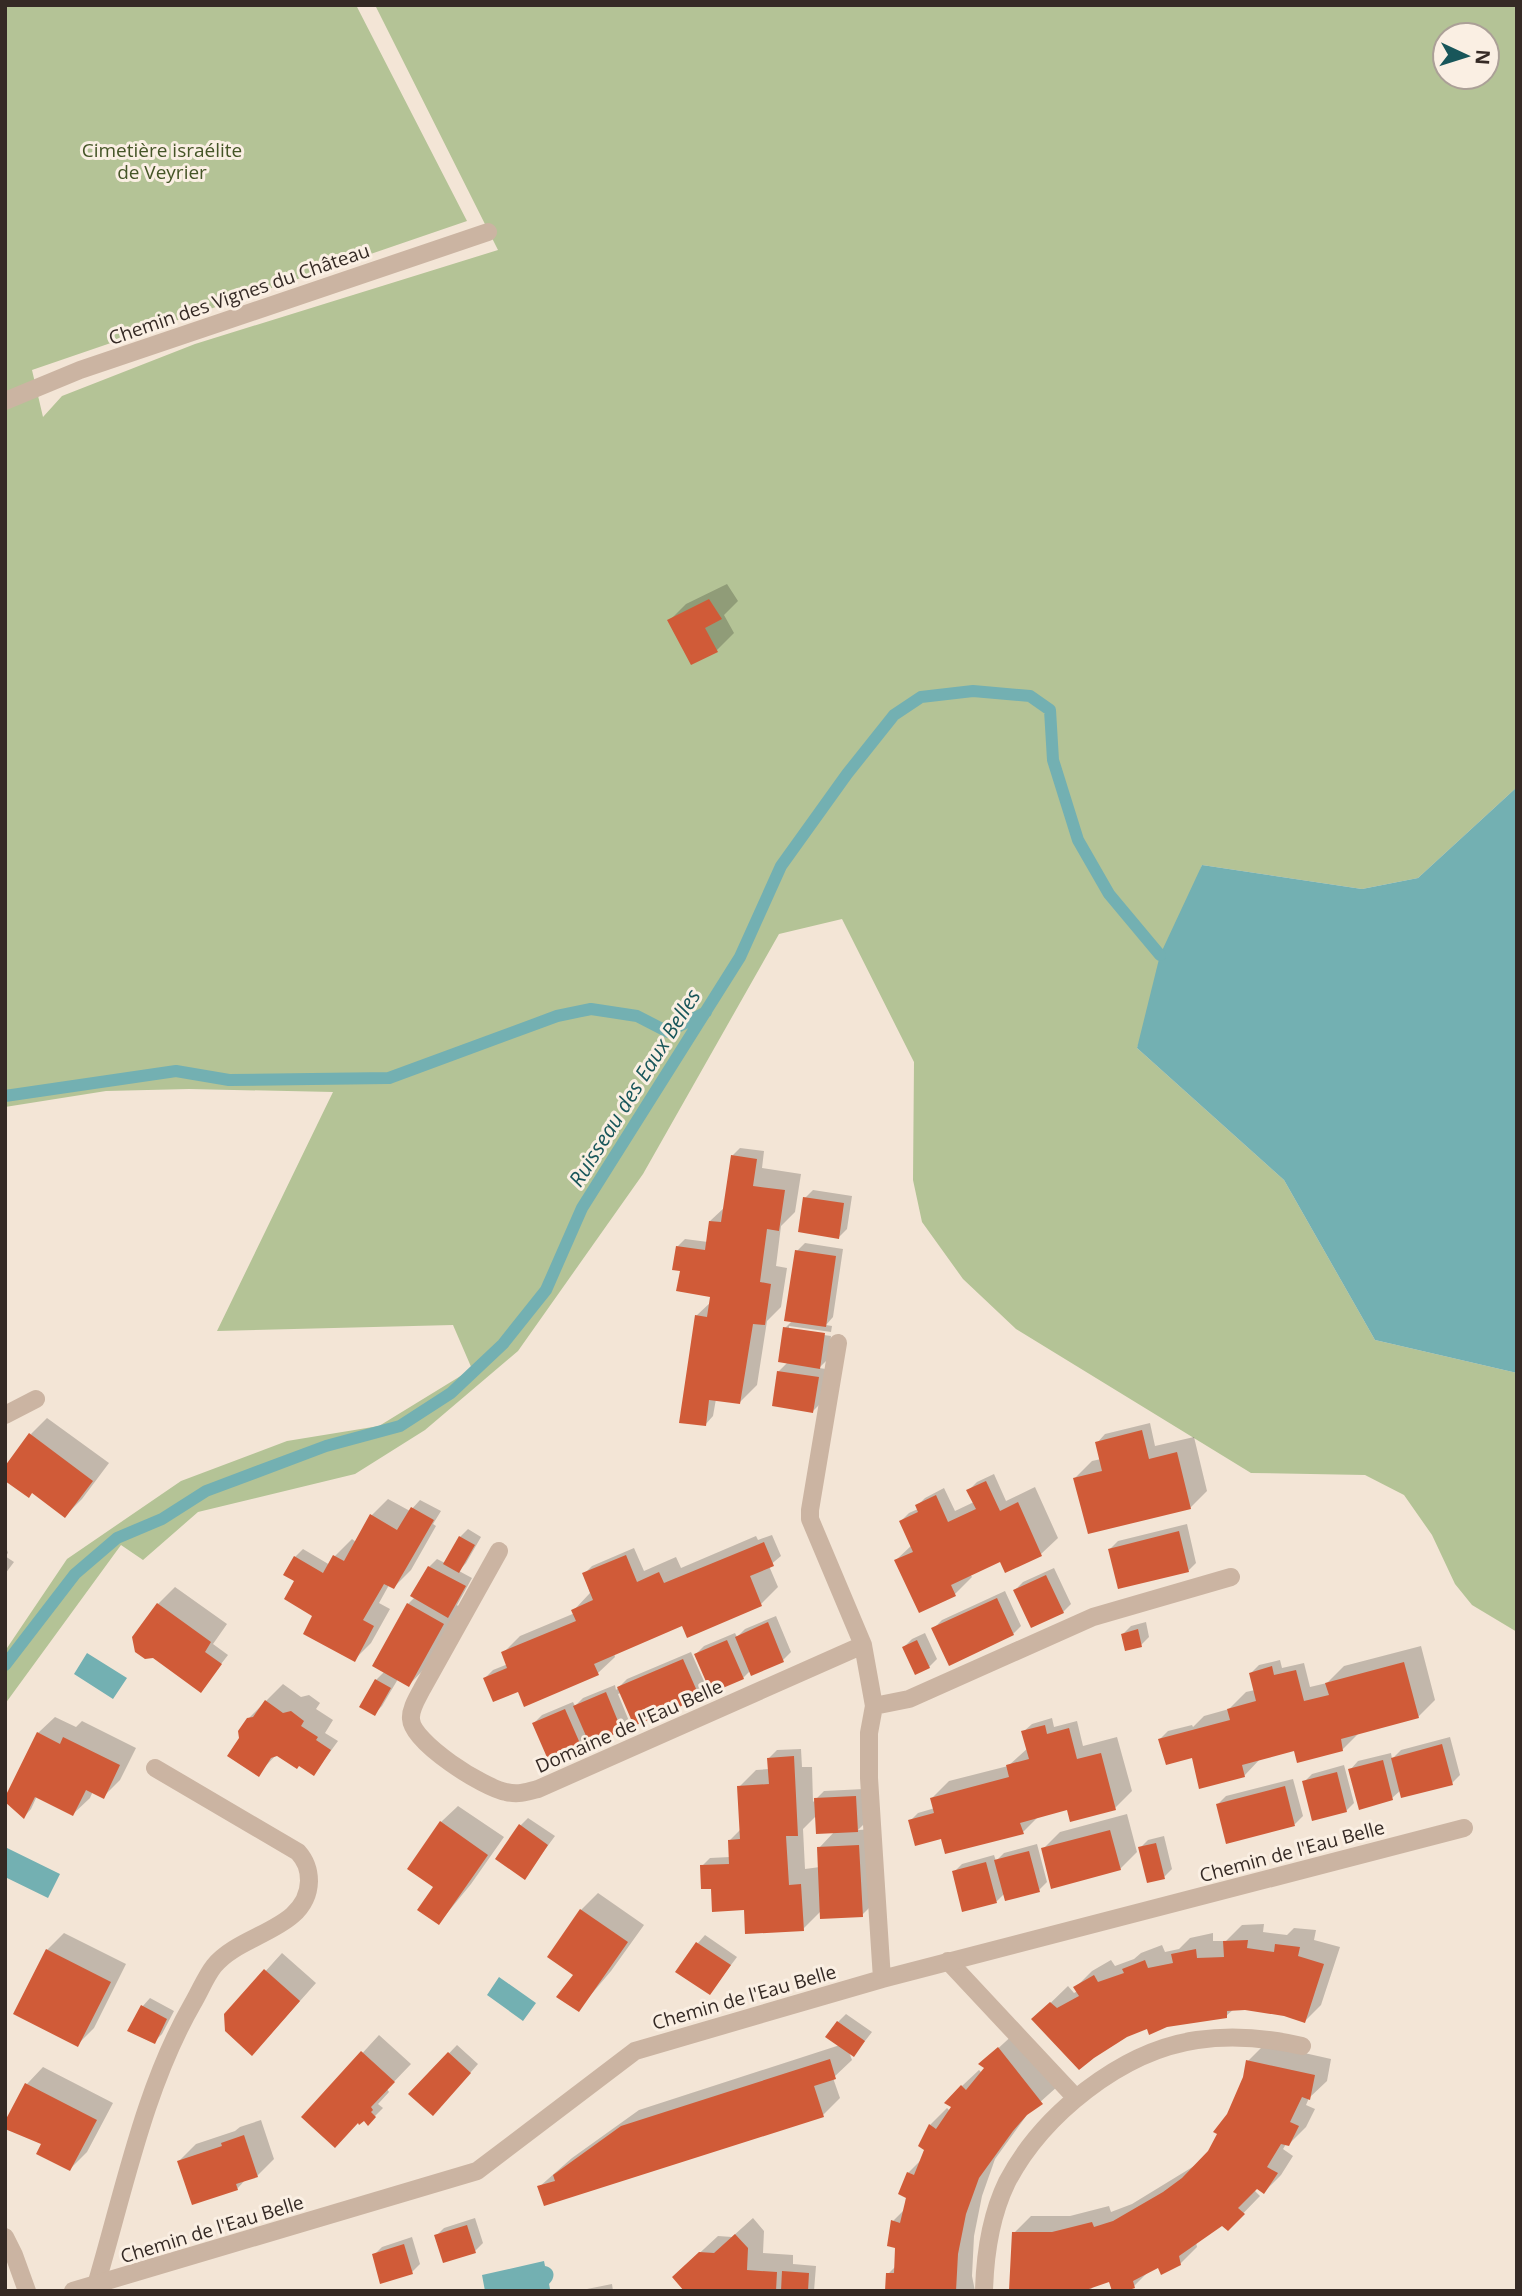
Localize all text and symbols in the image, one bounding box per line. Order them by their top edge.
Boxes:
north arrow [1431,21,1501,91]
text: N [1469,49,1496,66]
park label: Cimetière israélite de Veyrier [82,137,242,185]
street label: Chemin des Vignes du Château [105,237,373,351]
water label: Ruisseau des Eaux Belles [562,983,706,1192]
street label: Domaine de l'Eau Belle [531,1673,727,1779]
street label: Chemin de l'Eau Belle [1197,1814,1387,1888]
street label: Chemin de l'Eau Belle [649,1958,839,2036]
street label: Chemin de l'Eau Belle [117,2189,307,2269]

